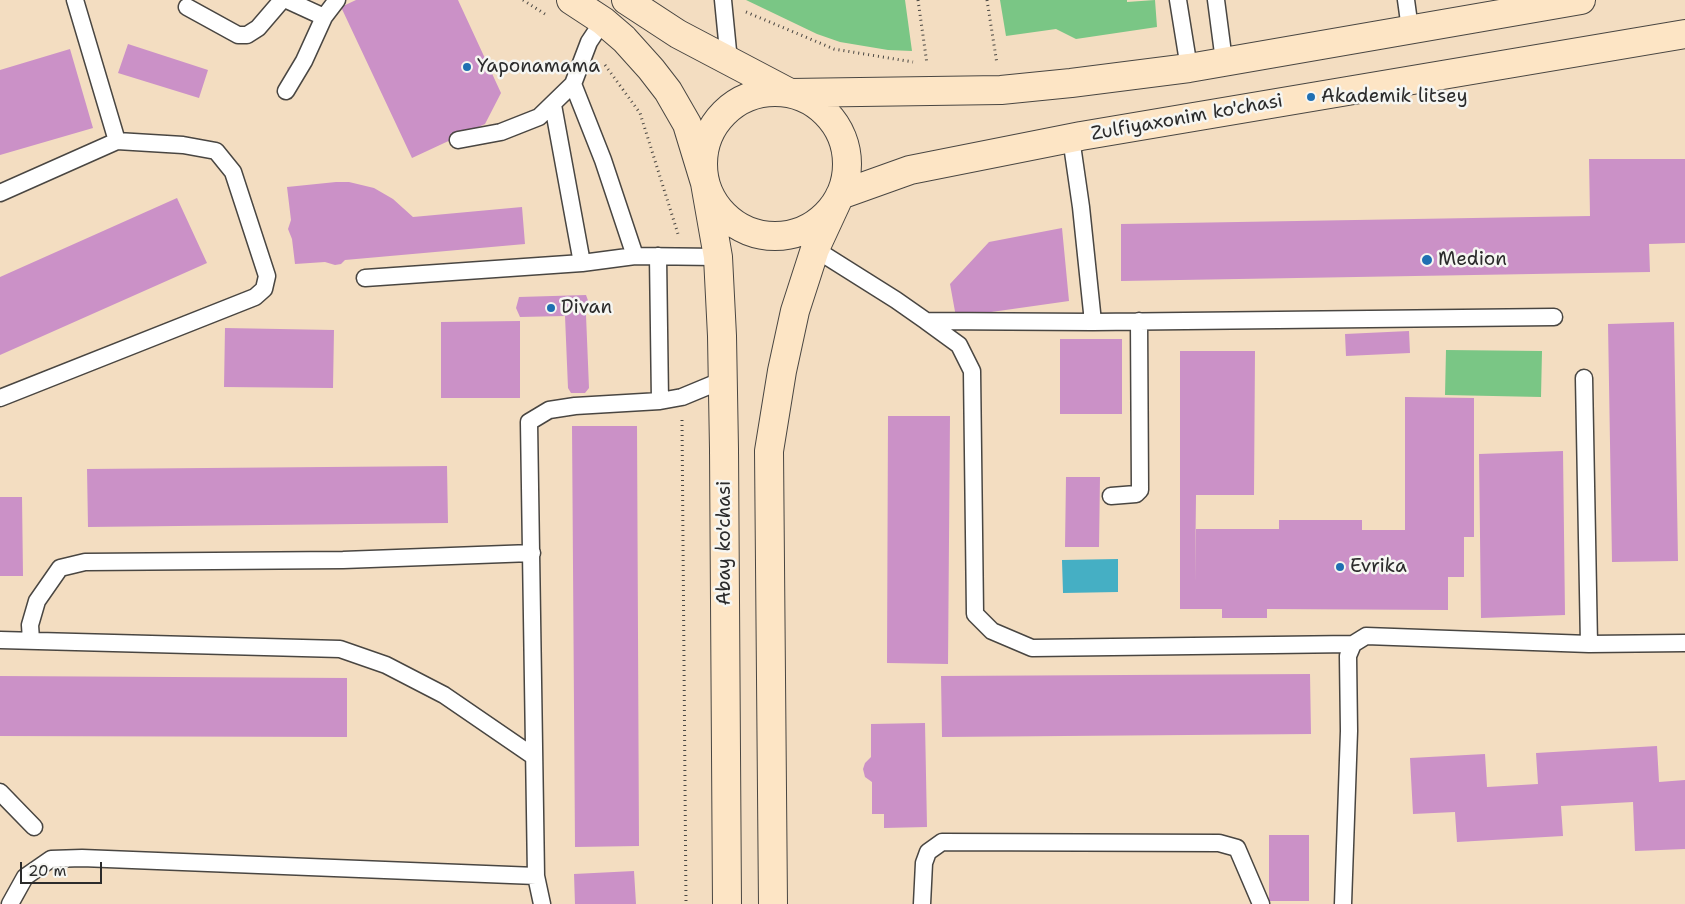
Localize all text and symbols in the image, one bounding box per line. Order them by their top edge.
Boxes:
place label: Yaponamama [477,56,600,78]
marker: Yaponamama [461,61,473,73]
place label: Akademik litsey [1321,86,1468,108]
street label: Zulfiyaxonim ko'chasi [1089,90,1285,146]
marker: Akademik litsey [1305,91,1317,103]
place label: Medion [1438,249,1507,271]
marker: Medion [1420,253,1434,267]
place label: Divan [561,297,612,319]
marker: Divan [545,302,557,314]
street label: Abay ko'chasi [714,481,736,605]
place label: Evrika [1350,556,1407,578]
marker: Evrika [1334,561,1346,573]
scale bar [22,852,105,884]
text: 20 m [28,861,67,881]

